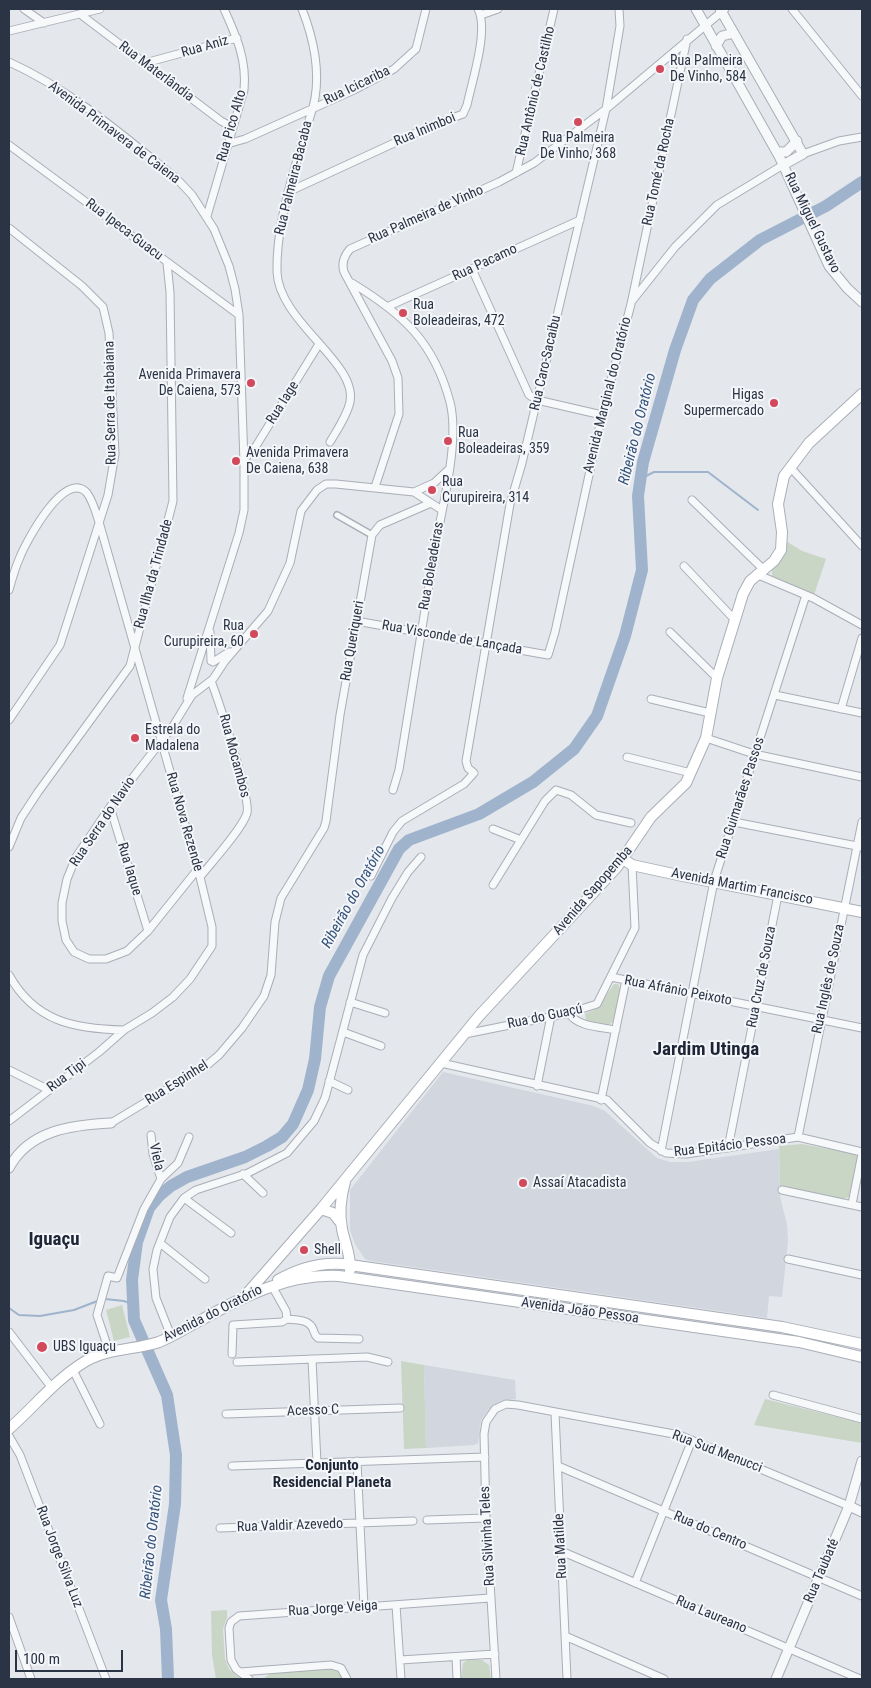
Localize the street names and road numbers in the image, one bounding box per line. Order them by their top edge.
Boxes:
street label: Rua Antônio de Castilho [513,25,559,157]
street label: Rua Aniz [179,32,231,62]
street label: Rua Materlândia [115,38,197,106]
street label: Rua Icicariba [321,63,393,109]
street label: Avenida Primavera de Caiena [45,78,183,188]
street label: Rua Pico Alto [214,88,250,164]
street label: Rua Inimboi [392,110,458,150]
street label: Rua Tomé da Rocha [639,117,679,227]
street label: Rua Palmeira-Bacaba [272,119,316,237]
street label: Rua Miguel Gustavo [780,170,844,276]
street label: Rua Palmeira de Vinho [366,182,486,248]
street label: Rua Ipeca-Guacu [82,195,166,265]
street label: Rua Pacamo [450,241,520,285]
street label: Rua Caro-Sacaibu [527,314,565,412]
street label: Avenida Marginal do Oratório [580,315,636,475]
street label: Rua Serra de Itabaiana [102,341,120,465]
street label: Rua Iage [263,378,303,428]
street label: Rua Ilha da Trindade [131,517,177,631]
street label: Rua Boleadeiras [416,521,448,611]
street label: Rua Queriqueri [338,600,368,682]
street label: Rua Visconde de Lançada [380,617,524,659]
street label: Rua Mocambos [215,712,253,800]
street label: Rua Guimarães Passos [713,735,769,861]
street label: Rua Nova Rezende [162,770,206,874]
street label: Rua Serra do Navio [67,774,139,870]
street label: Rua Iaque [113,840,145,898]
street label: Avenida Sapopemba [550,843,636,939]
street label: Avenida Martim Francisco [670,865,814,909]
street label: Rua Inglês de Souza [809,923,849,1035]
street label: Rua Cruz de Souza [744,925,780,1029]
street label: Rua Afrânio Peixoto [623,972,733,1010]
street label: Rua do Guaçú [506,1001,584,1033]
street label: Rua Tipi [44,1056,90,1096]
street label: Rua Espinhel [142,1057,212,1109]
street label: Rua Epitácio Pessoa [673,1131,787,1161]
street label: Viela [145,1142,167,1172]
street label: Avenida do Oratório [161,1282,265,1346]
street label: Avenida João Pessoa [520,1294,640,1328]
street label: Acesso C [287,1402,339,1420]
street label: Rua Sud Menucci [670,1427,764,1477]
street label: Rua Silvinha Teles [477,1486,499,1586]
street label: Rua Jorge Silva Luz [32,1504,86,1610]
street label: Rua do Centro [671,1508,749,1554]
street label: Rua Matilde [551,1513,571,1579]
street label: Rua Valdir Azevedo [237,1516,343,1536]
street label: Rua Taubaté [801,1536,843,1606]
street label: Rua Laureano [673,1593,749,1637]
street label: Rua Jorge Veiga [288,1597,378,1621]

